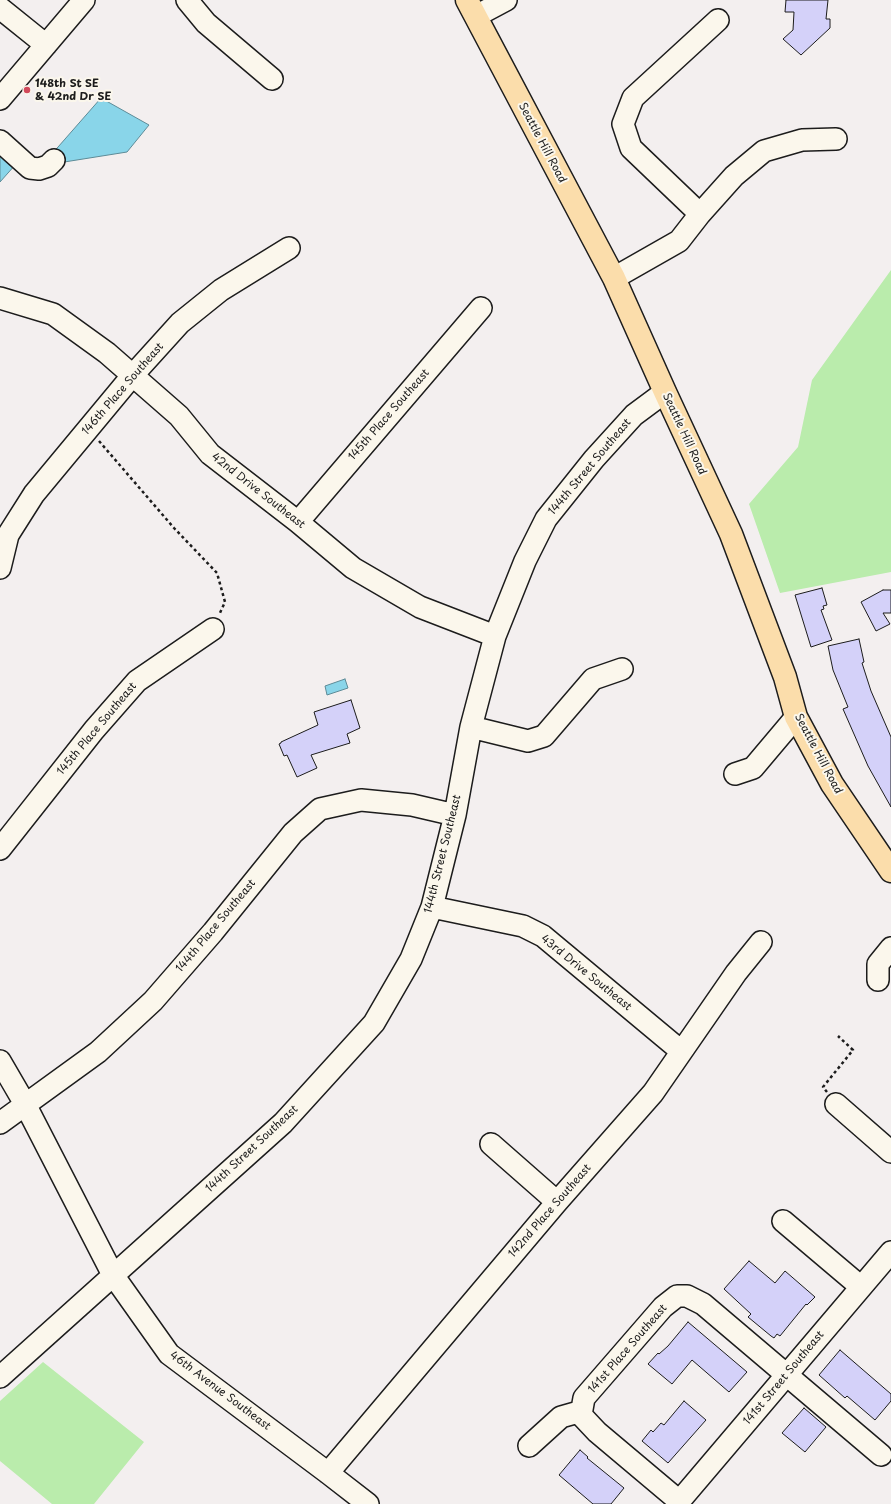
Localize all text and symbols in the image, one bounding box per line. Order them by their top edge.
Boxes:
place label: 148th St SE & 42nd Dr SE [35,77,111,103]
marker: 148th St SE & 42nd Dr SE [22,85,32,95]
street label: Seattle Hill Road [515,101,569,185]
street label: 146th Place Southeast [79,340,167,438]
street label: 145th Place Southeast [346,367,432,463]
street label: Seattle Hill Road [659,391,709,477]
street label: 144th Street Southeast [546,416,634,518]
street label: 42nd Drive Southeast [209,450,307,532]
street label: 145th Place Southeast [54,680,140,778]
street label: Seattle Hill Road [791,712,845,796]
street label: 144th Street Southeast [422,793,464,915]
street label: 144th Place Southeast [173,877,259,975]
street label: 43rd Drive Southeast [538,932,634,1014]
street label: 144th Street Southeast [203,1103,301,1195]
street label: 142nd Place Southeast [506,1162,594,1260]
street label: 141st Place Southeast [586,1302,670,1396]
street label: 141st Street Southeast [741,1328,827,1428]
street label: 46th Avenue Southeast [167,1349,273,1433]

